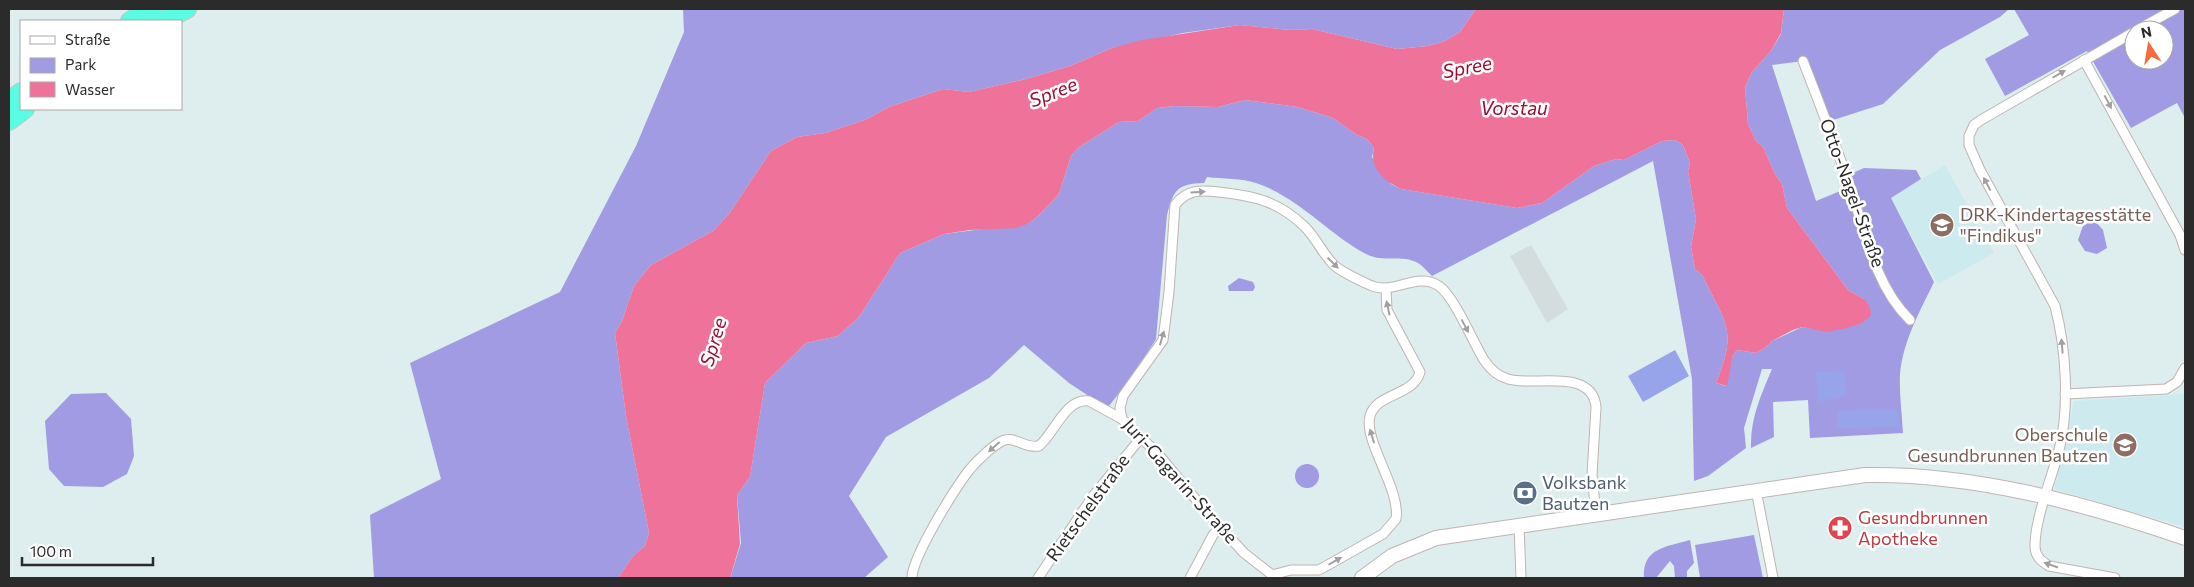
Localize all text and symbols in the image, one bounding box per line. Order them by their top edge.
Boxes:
legend [20,20,182,110]
north arrow [2124,20,2174,70]
text: N [2139,22,2153,41]
text: Straße [65,30,111,48]
water label: Spree [1440,50,1493,83]
text: Park [65,55,96,73]
one-way arrow [2052,70,2065,79]
water label: Spree [1025,72,1080,112]
text: Wasser [65,80,115,98]
one-way arrow [2104,95,2112,109]
water label: Vorstau [1480,96,1548,119]
street label: Otto-Nagel-Straße [1816,115,1890,270]
one-way arrow [1983,177,1991,191]
one-way arrow [1190,187,1206,195]
place label: DRK-Kindertagesstätte "Findikus" [1960,203,2151,246]
school or university icon: DRK-Kindertagesstätte "Findikus" [1929,212,1955,238]
one-way arrow [1327,257,1339,269]
one-way arrow [1384,300,1392,316]
water label: Spree [694,315,731,369]
one-way arrow [1461,319,1469,333]
one-way arrow [1158,330,1166,345]
one-way arrow [2058,337,2066,353]
street label: Juri-Gagarin-Straße [1119,413,1243,547]
place label: Oberschule Gesundbrunnen Bautzen [1907,423,2108,466]
one-way arrow [1368,428,1376,443]
school or university icon: Oberschule Gesundbrunnen Bautzen [2112,432,2138,458]
one-way arrow [988,442,1001,453]
street label: Rietschelstraße [1041,449,1133,565]
place label: Volksbank Bautzen [1542,471,1627,514]
bank icon: Volksbank Bautzen [1512,480,1538,506]
place label: Gesundbrunnen Apotheke [1858,506,1988,549]
pharmacy icon: Gesundbrunnen Apotheke [1827,515,1853,541]
scale bar [22,534,154,566]
text: 100 m [30,542,72,560]
one-way arrow [1328,557,1342,565]
one-way arrow [2043,560,2058,568]

